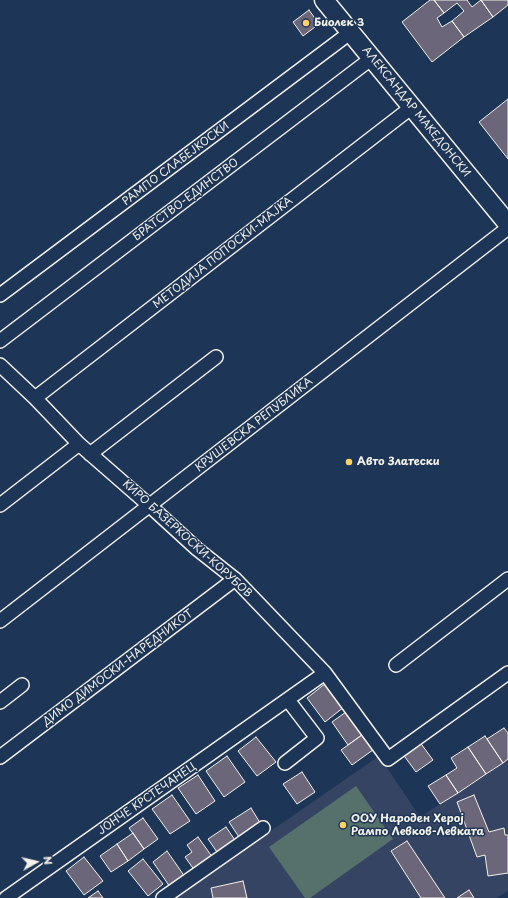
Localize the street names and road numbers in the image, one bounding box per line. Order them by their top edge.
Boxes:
street label: АЛЕКСАНДАР МАКЕДОНСКИ [359,44,473,180]
street label: РАМПО СЛАБЕЈКОСКИ [120,120,232,208]
street label: БРАТСТВО-ЕДИНСТВО [131,156,241,244]
street label: МЕТОДИЈА ПОПОСКИ-МАЈКА [151,194,295,312]
street label: КРУШЕВСКА РЕПУБЛИКА [193,375,315,475]
street label: КИРО БАЗЕРКОСКИ-КОРУБОВ [120,477,254,601]
street label: ДИМО ДИМОСКИ-НАРЕДНИКОТ [40,607,196,729]
street label: ЈОНЧЕ КРСТЕЧАНЕЦ [95,760,199,838]

